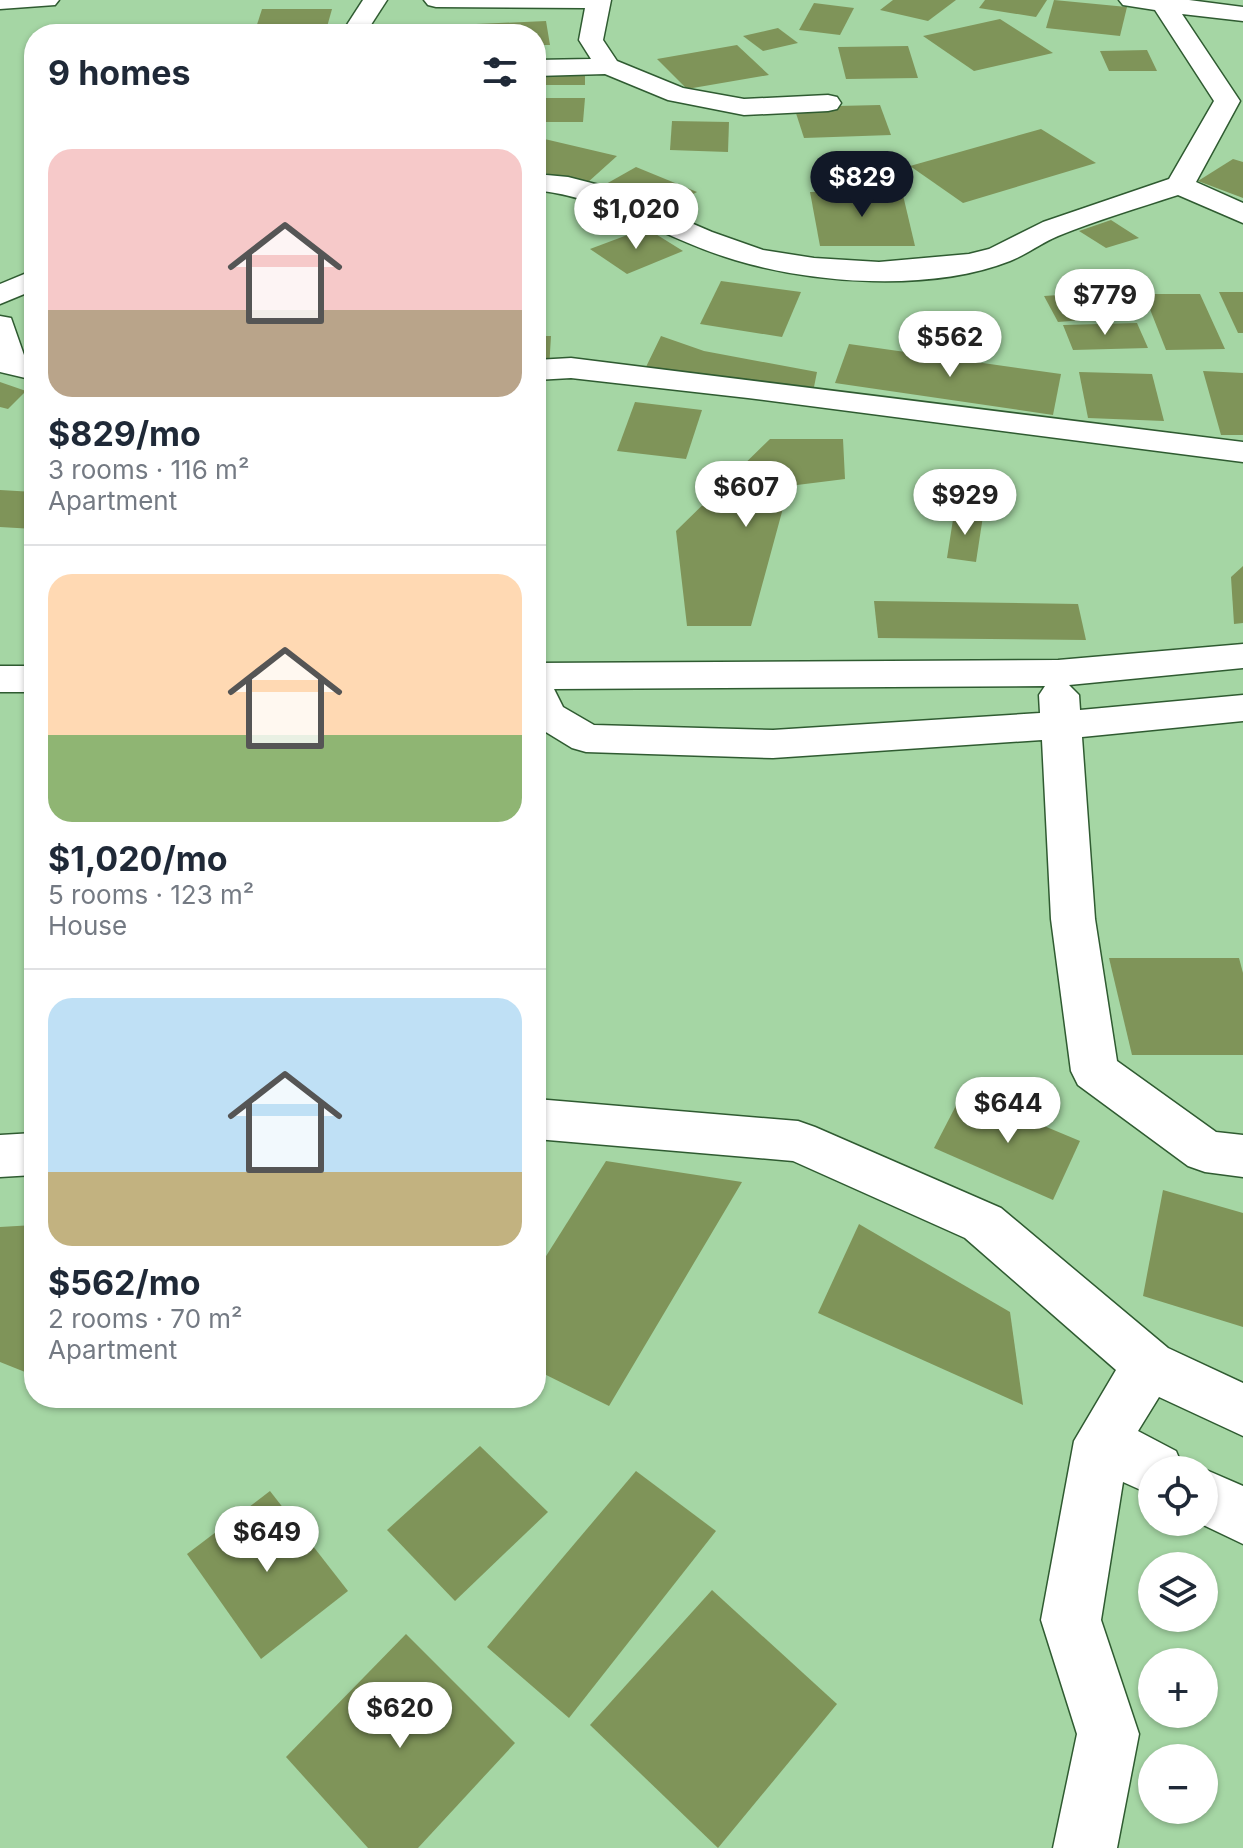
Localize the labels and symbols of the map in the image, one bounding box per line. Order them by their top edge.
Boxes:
pin: $829 [815,151,909,219]
pin: $1,020 [571,183,701,251]
pin: $779 [1058,269,1152,337]
pin: $562 [903,311,997,379]
pin: $607 [699,461,793,529]
pin: $929 [918,469,1012,537]
pin: $644 [961,1077,1055,1145]
pin: $649 [220,1506,314,1574]
pin: $620 [353,1682,447,1750]

